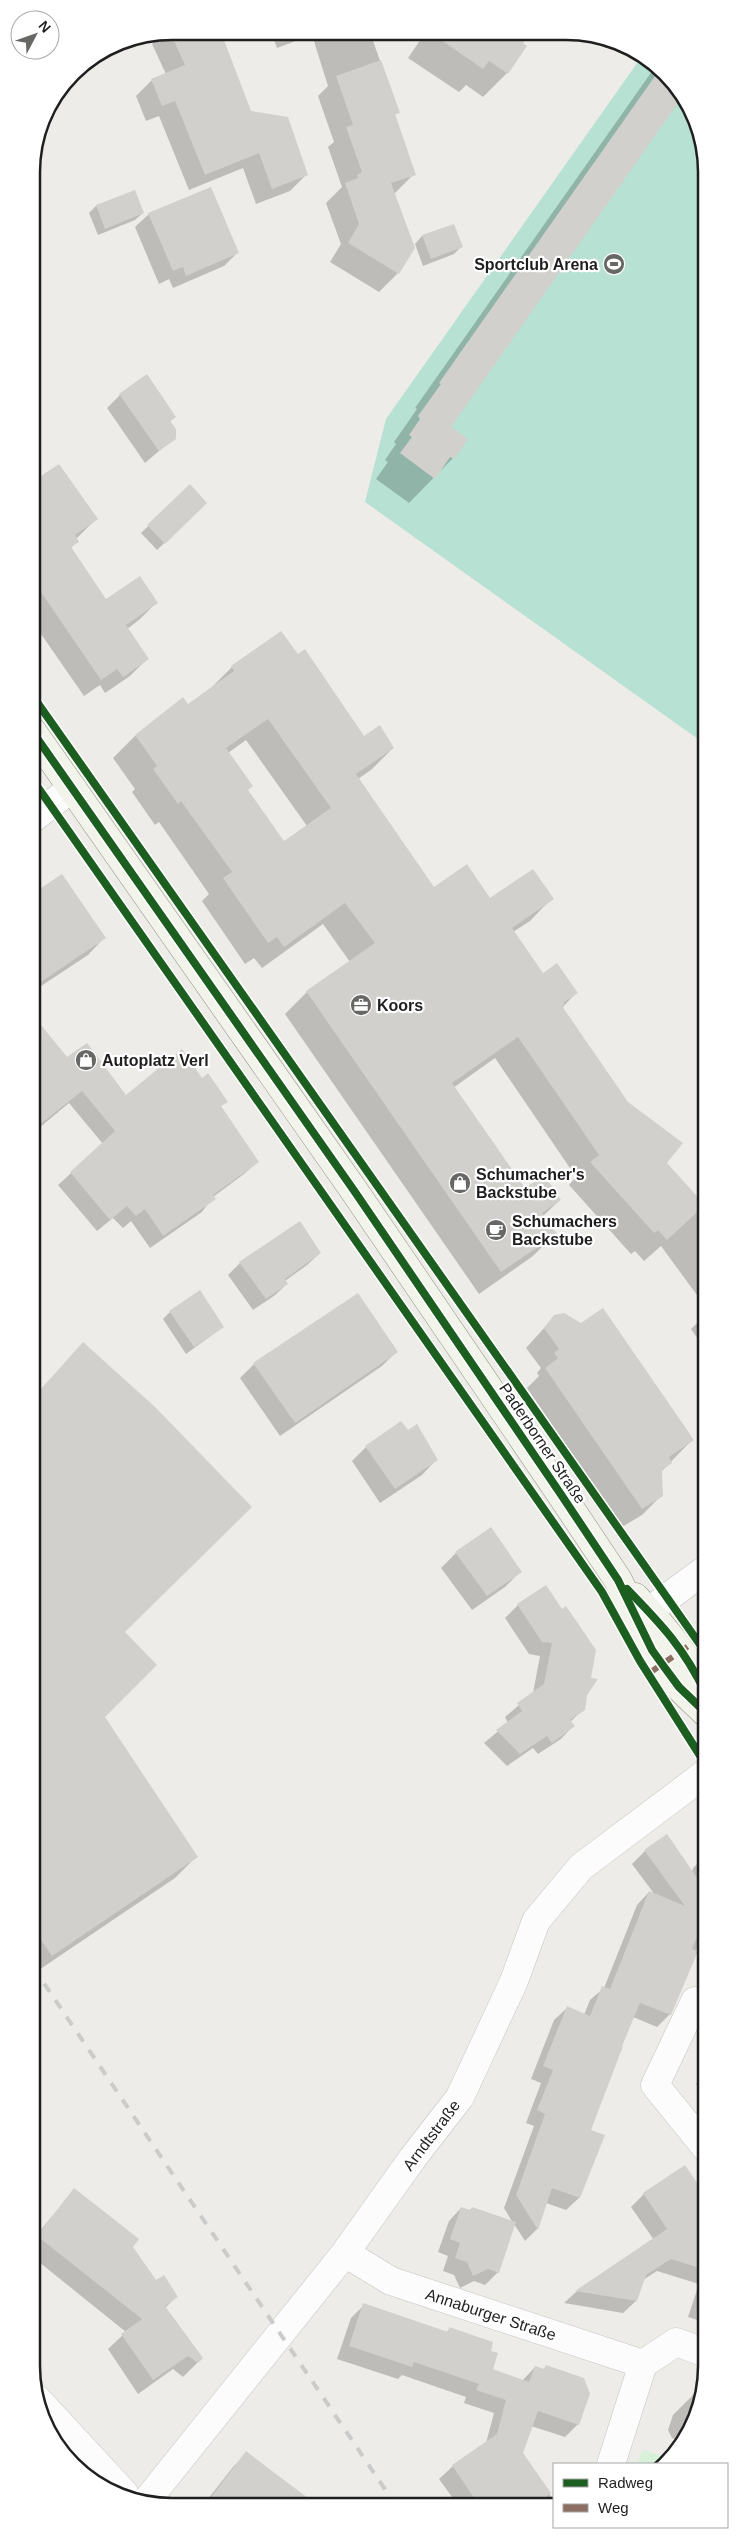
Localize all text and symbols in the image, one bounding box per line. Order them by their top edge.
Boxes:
north arrow [10,10,60,60]
text: N [35,17,54,36]
sports icon: Sportclub Arena [602,252,626,276]
place label: Sportclub Arena [474,256,598,273]
office icon: Koors [349,993,373,1017]
place label: Koors [377,997,423,1014]
shop icon: Autoplatz Verl [74,1048,98,1072]
place label: Autoplatz Verl [102,1052,209,1069]
place label: Schumacher's Backstube [476,1166,585,1201]
shop icon: Schumacher's Backstube [448,1171,472,1195]
place label: Schumachers Backstube [512,1213,617,1248]
cafe icon: Schumachers Backstube [484,1218,508,1242]
street label: Paderborner Straße [496,1380,589,1507]
street label: Arndtstraße [399,2097,463,2174]
street label: Annaburger Straße [424,2285,558,2344]
legend [553,2463,728,2528]
text: Radweg [598,2474,653,2491]
text: Weg [598,2499,629,2516]

